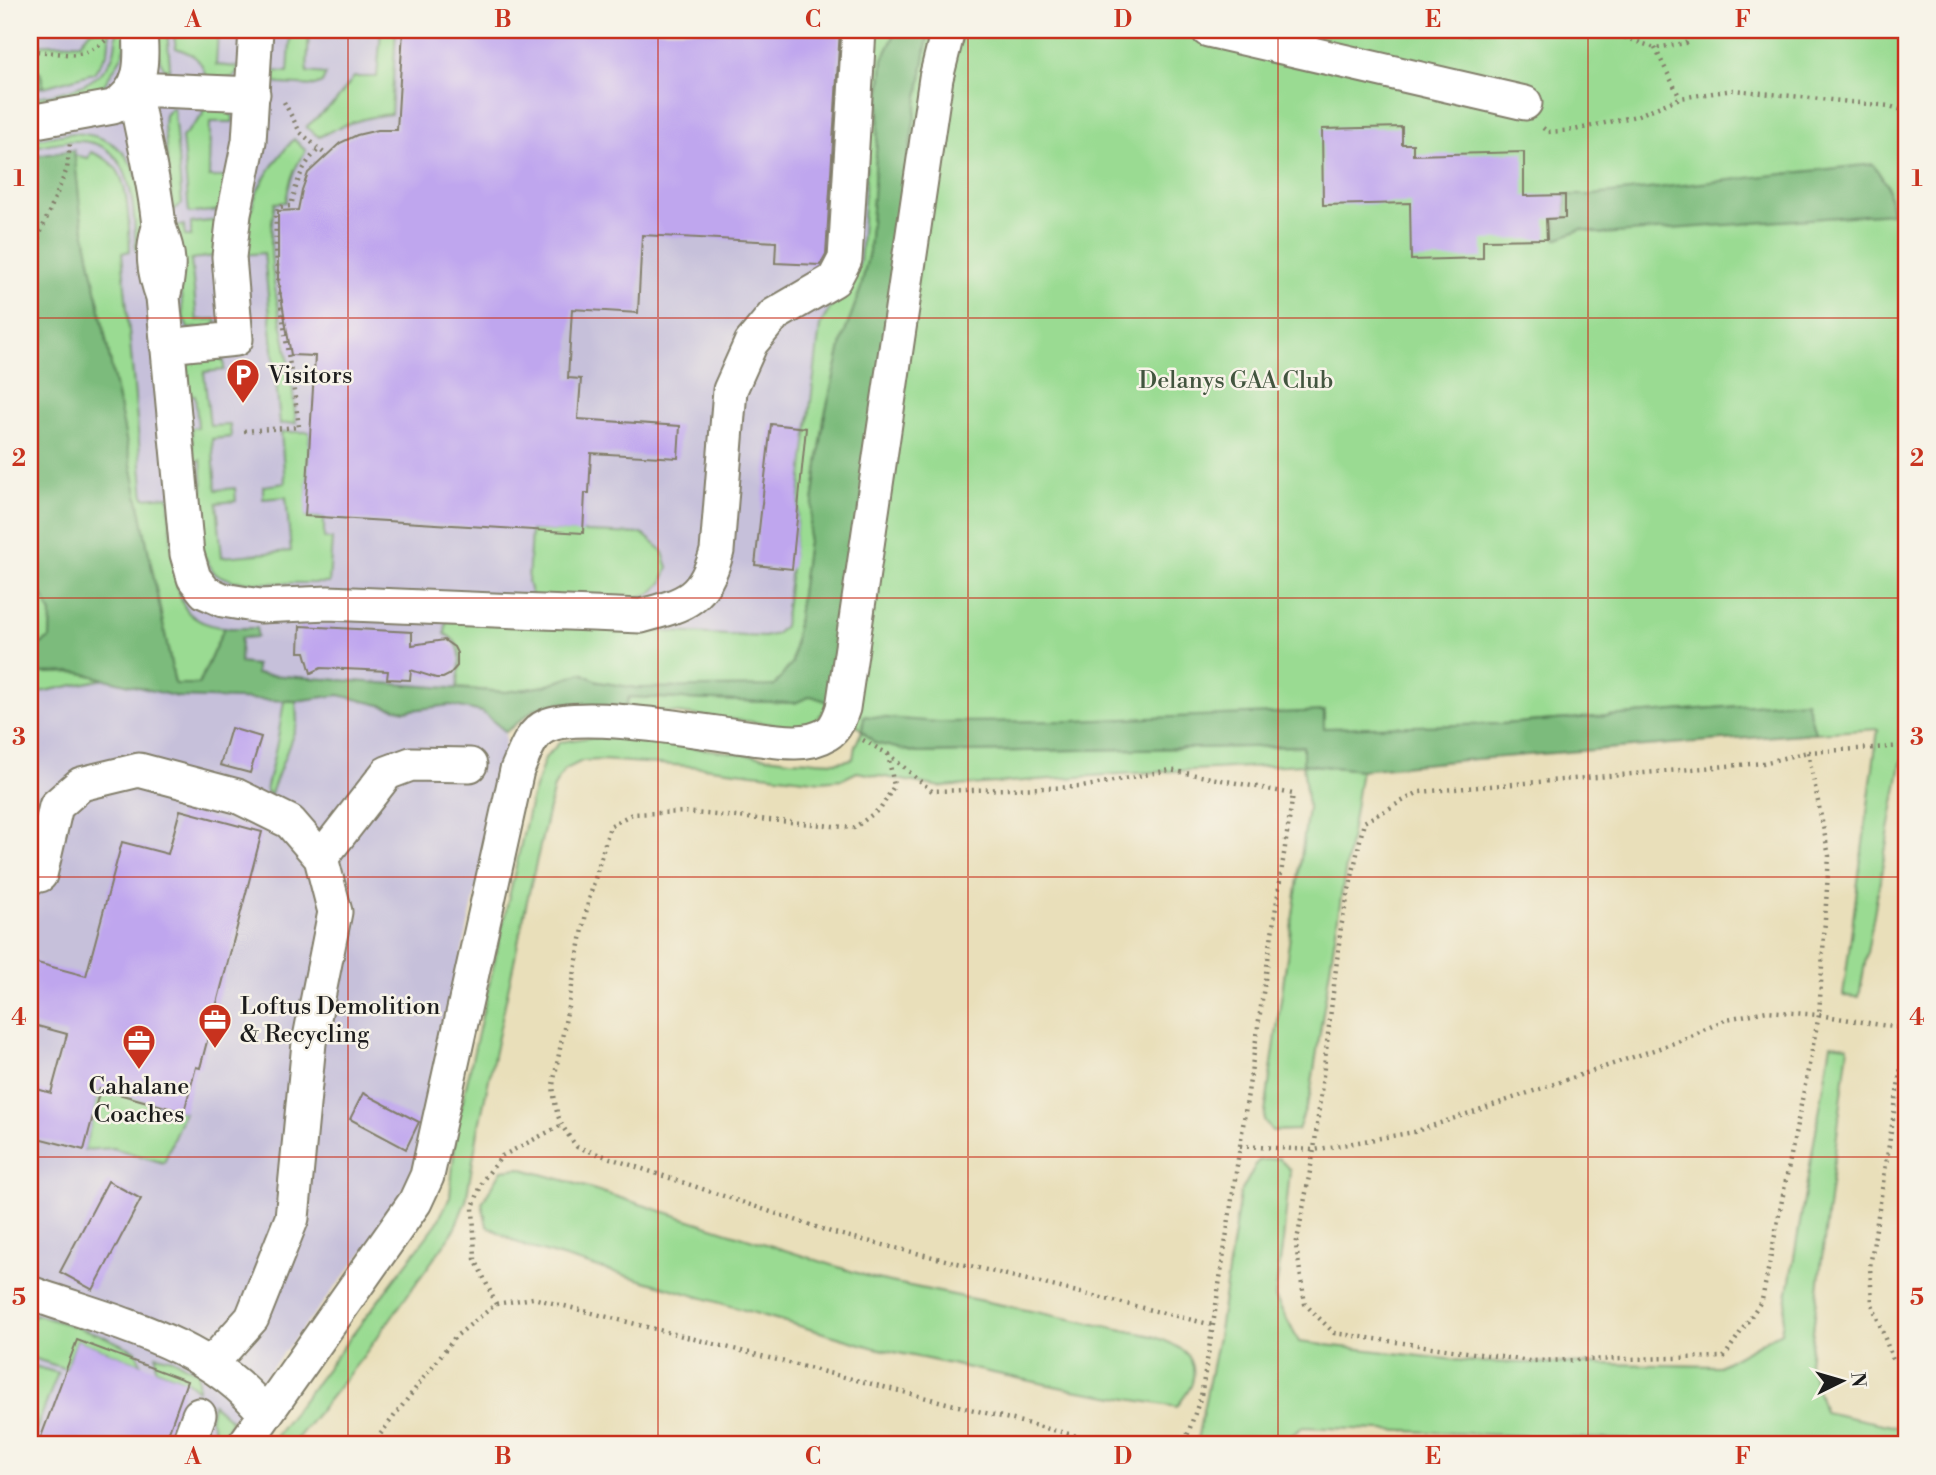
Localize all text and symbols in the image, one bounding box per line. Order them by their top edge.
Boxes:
text: A [184,6,202,34]
text: B [494,6,512,34]
text: C [805,6,821,34]
text: D [1114,6,1132,34]
text: E [1425,6,1441,34]
text: F [1735,6,1751,34]
text: 1 [13,165,25,193]
text: 1 [1911,165,1923,193]
parking icon: Visitors [224,356,262,405]
place label: Visitors [267,361,352,391]
park label: Delanys GAA Club [1139,366,1333,396]
text: 2 [12,445,26,473]
text: 2 [1910,445,1924,473]
text: 3 [12,724,26,752]
text: 3 [1910,724,1924,752]
place label: Loftus Demolition & Recycling [240,992,440,1050]
office icon: Loftus Demolition & Recycling [196,1001,234,1050]
text: 4 [11,1004,27,1032]
text: 4 [1909,1004,1925,1032]
office icon: Cahalane Coaches [120,1022,158,1071]
place label: Cahalane Coaches [89,1072,189,1130]
text: 5 [12,1284,26,1312]
text: 5 [1910,1284,1924,1312]
north arrow [1806,1346,1876,1416]
text: N [1845,1371,1871,1388]
text: A [184,1443,202,1471]
text: B [494,1443,512,1471]
text: C [805,1443,821,1471]
text: D [1114,1443,1132,1471]
text: E [1425,1443,1441,1471]
text: F [1735,1443,1751,1471]

